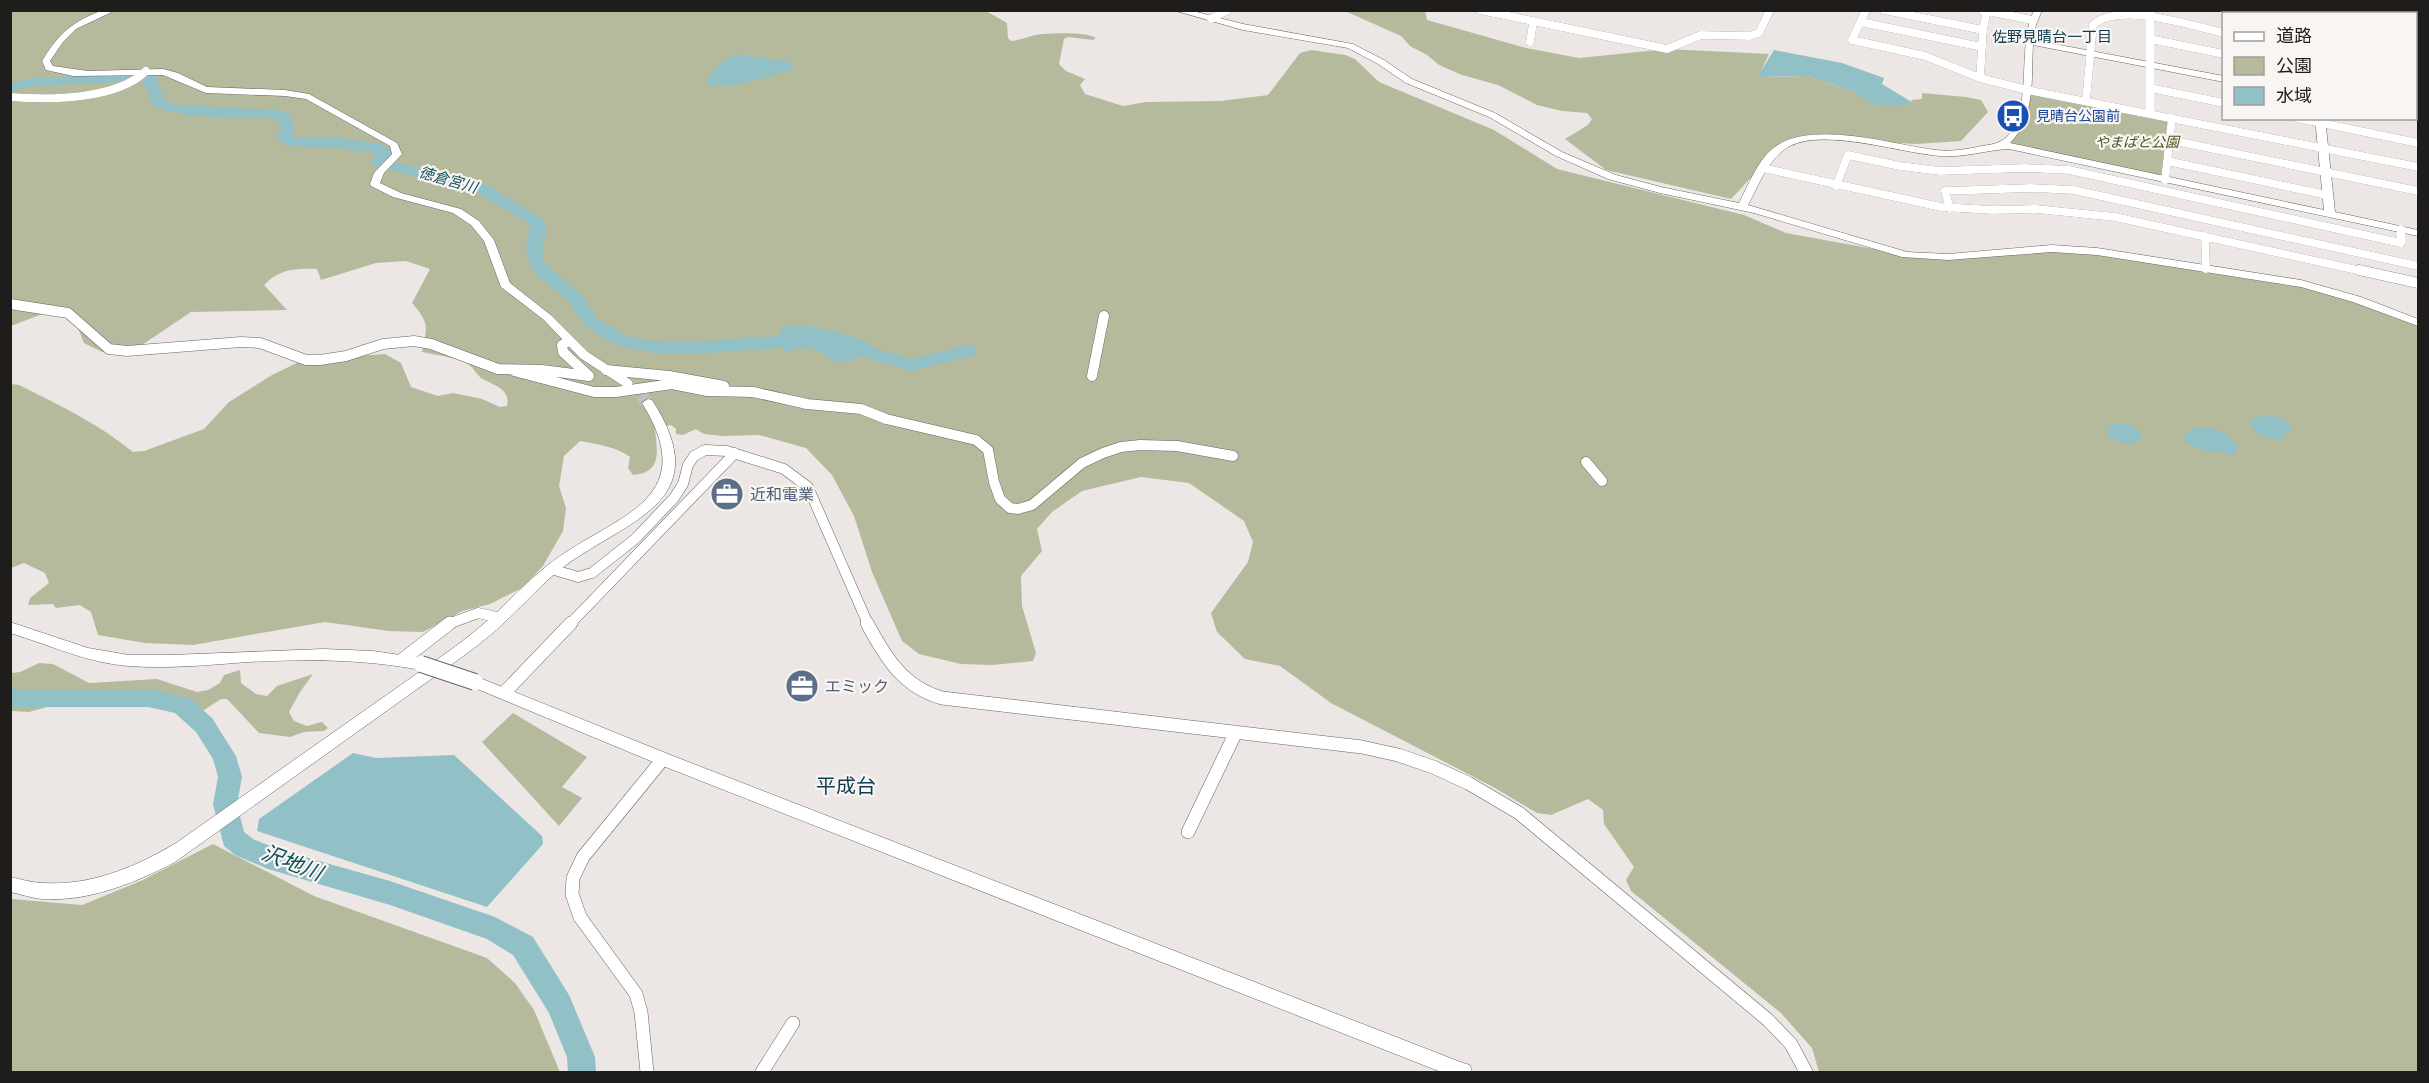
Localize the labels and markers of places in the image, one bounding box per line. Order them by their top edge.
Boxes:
bus stop icon: 見晴台公園前 [1995,98,2031,134]
place label: 見晴台公園前 [2036,107,2120,125]
office icon: 近和電業 [709,476,745,512]
place label: 近和電業 [750,484,814,504]
office icon: エミック [784,668,820,704]
place label: エミック [825,676,889,696]

